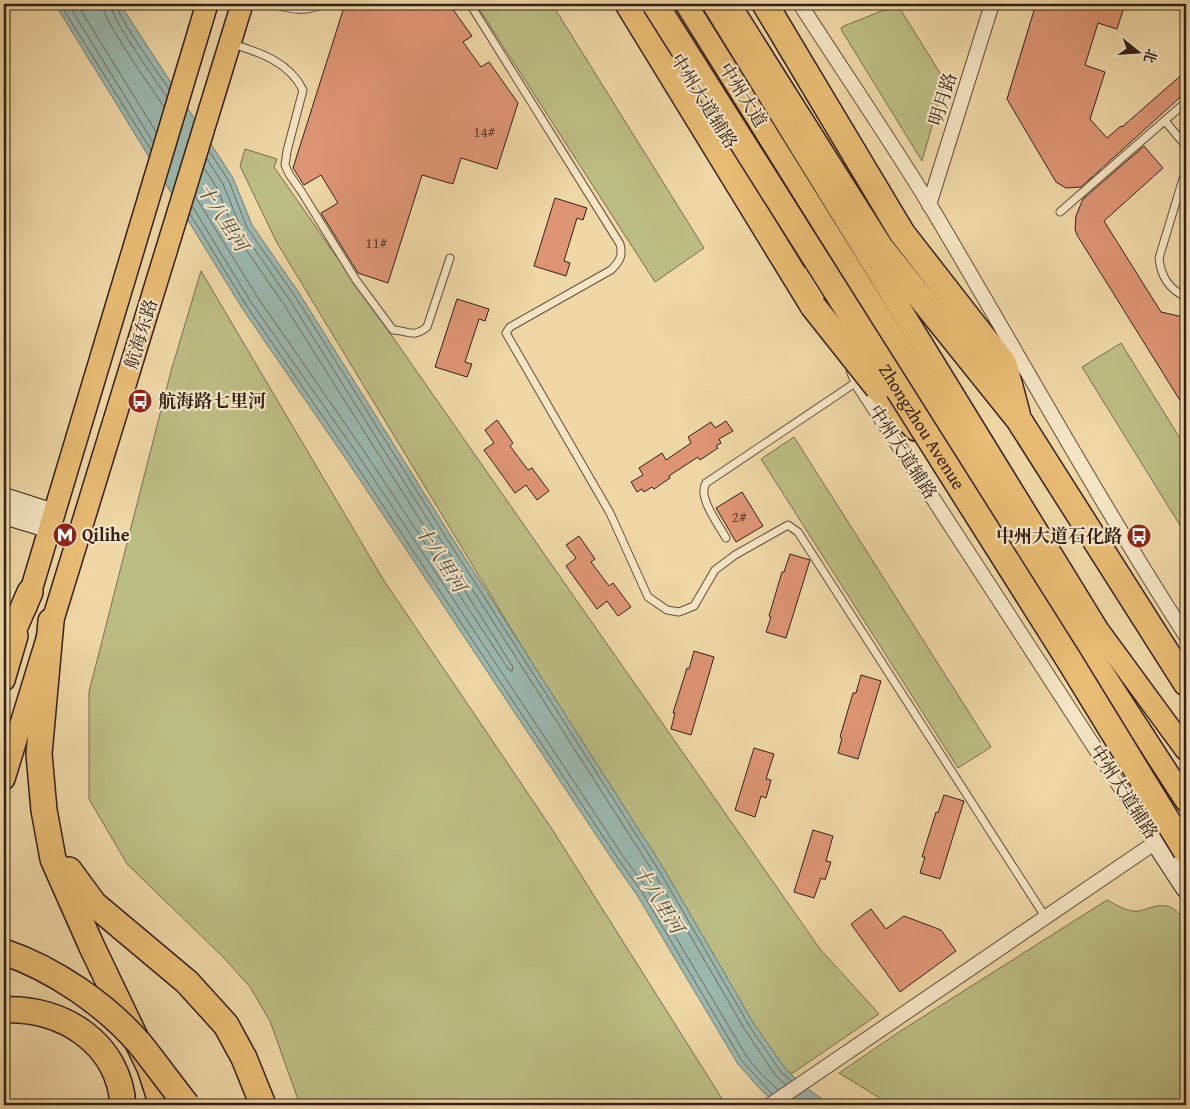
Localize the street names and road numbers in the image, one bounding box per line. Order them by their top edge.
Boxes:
street label: 中州大道辅路 [664,48,744,154]
street label: 中州大道 [713,57,774,132]
street label: 明月路 [922,69,963,129]
street label: 航海东路 [117,295,164,372]
street label: Zhongzhou Avenue [872,358,972,495]
street label: 中州大道辅路 [863,399,944,504]
street label: 中州大道辅路 [1084,739,1165,844]

